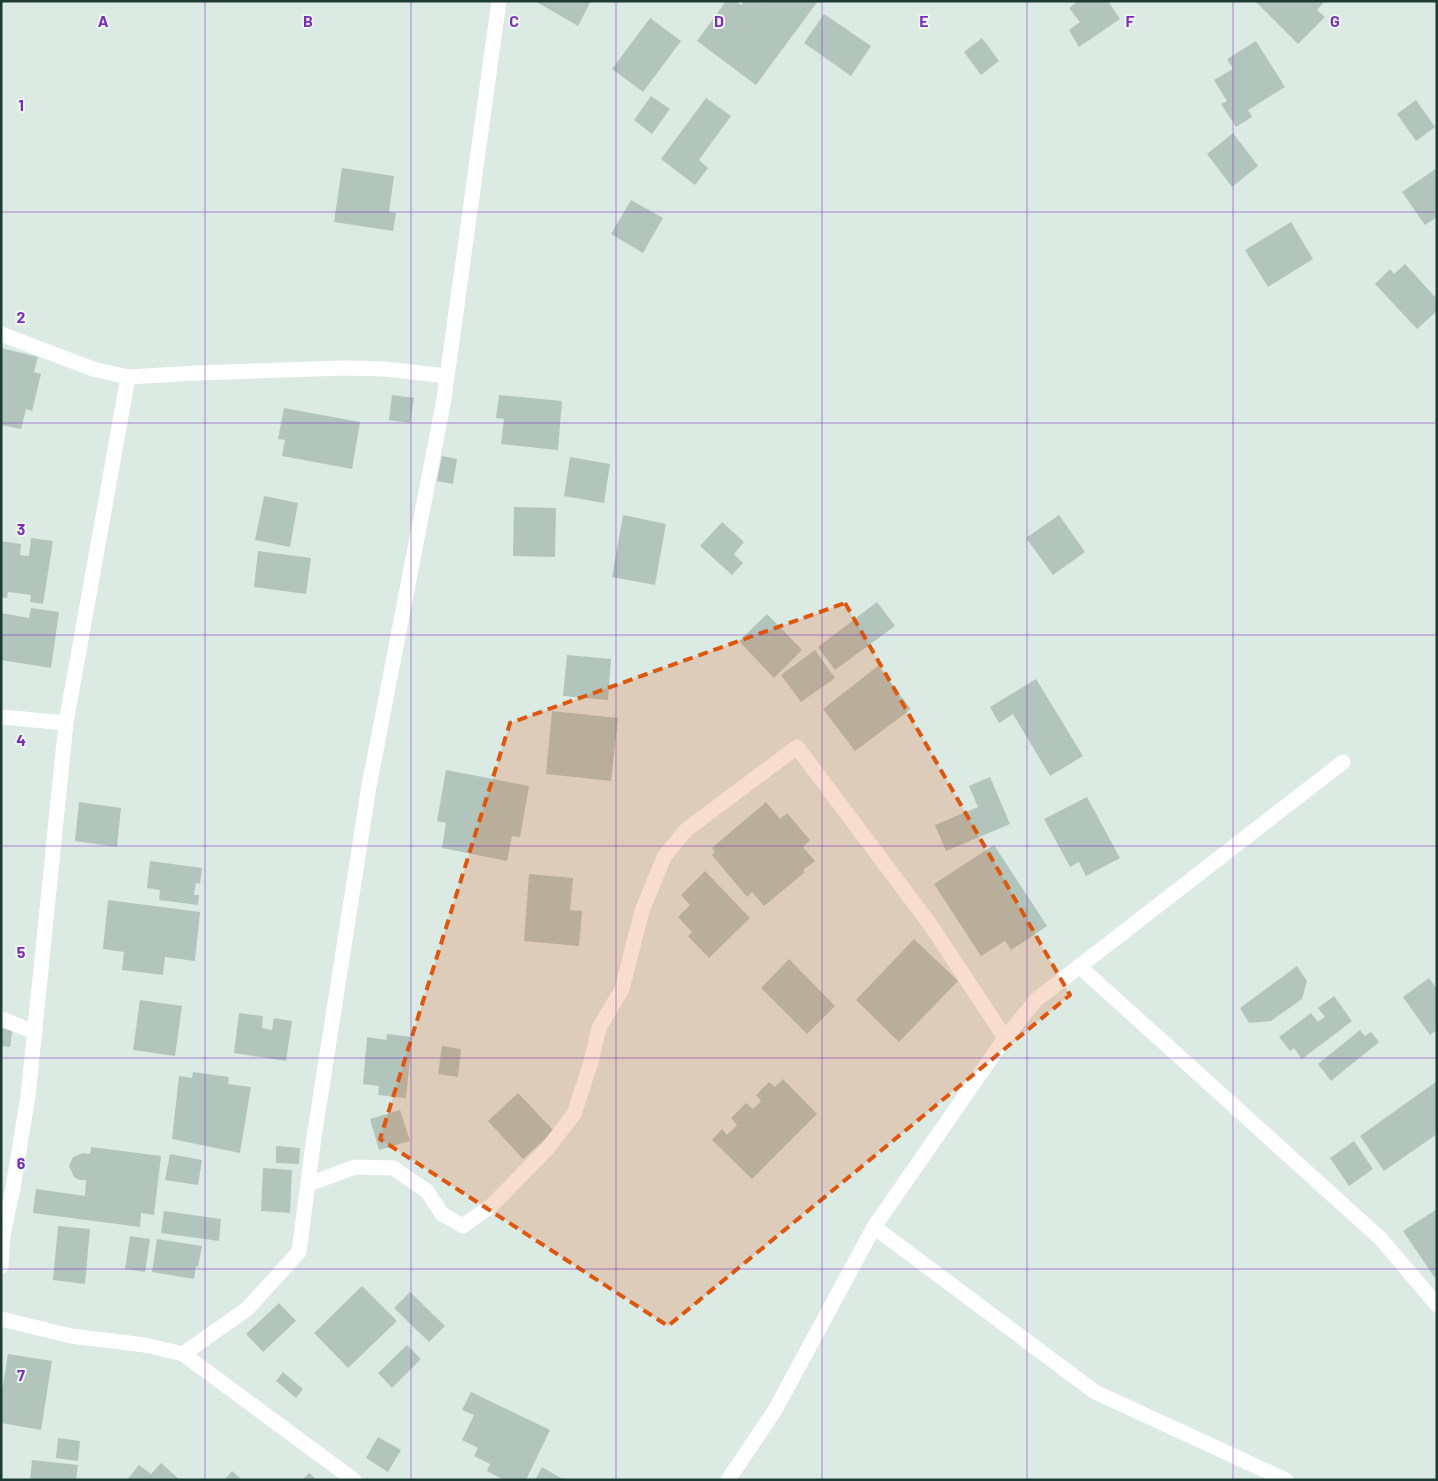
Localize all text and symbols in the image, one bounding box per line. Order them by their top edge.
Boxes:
text: A [98,11,109,30]
text: B [303,11,313,30]
text: C [509,11,519,30]
text: D [714,11,724,30]
text: E [919,11,929,30]
text: F [1126,11,1135,30]
text: G [1330,11,1340,30]
text: 1 [18,95,24,114]
text: 2 [17,307,26,326]
text: 3 [17,519,25,538]
text: 4 [16,730,26,749]
text: 5 [17,942,26,961]
text: 6 [17,1153,26,1172]
text: 7 [17,1365,25,1384]

